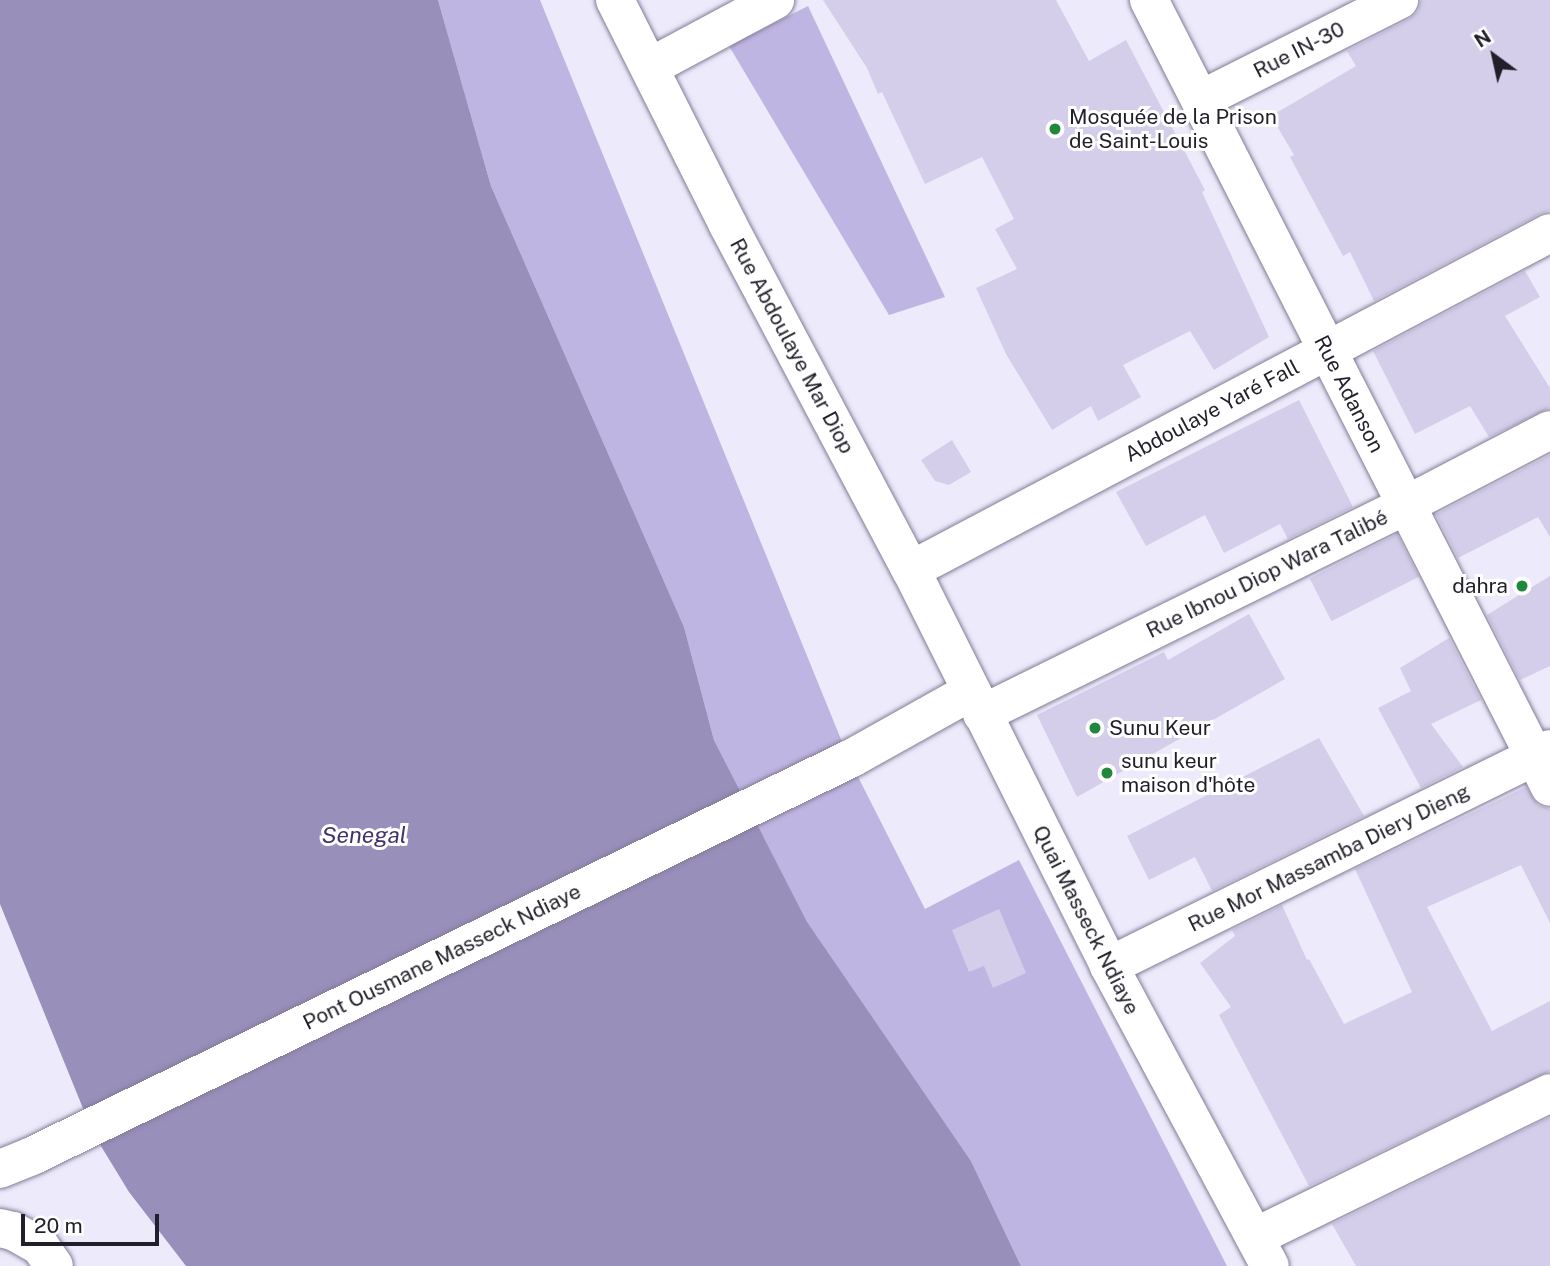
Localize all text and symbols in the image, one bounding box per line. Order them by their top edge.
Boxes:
street label: Rue IN-30 [1249,16,1349,84]
north arrow [1459,21,1529,91]
text: N [1470,25,1495,52]
place label: Mosquée de la Prison de Saint-Louis [1069,104,1277,154]
marker: Mosquée de la Prison de Saint-Louis [1047,121,1063,137]
street label: Rue Abdoulaye Mar Diop [724,234,860,458]
street label: Rue Adanson [1309,331,1389,457]
street label: Abdoulaye Yaré Fall [1120,354,1304,468]
street label: Rue Ibnou Diop Wara Talibé [1142,504,1392,644]
place label: dahra [1452,573,1508,599]
marker: dahra [1514,578,1530,594]
place label: Sunu Keur [1109,715,1211,741]
marker: Sunu Keur [1087,720,1103,736]
place label: sunu keur maison d'hôte [1121,748,1256,798]
marker: sunu keur maison d'hôte [1099,765,1115,781]
street label: Rue Mor Massamba Diery Dieng [1184,779,1474,937]
water label: Senegal [321,821,407,849]
street label: Quai Masseck Ndiaye [1027,821,1145,1019]
street label: Pont Ousmane Masseck Ndiaye [299,879,585,1035]
scale bar [24,1200,163,1244]
text: 20 m [34,1213,83,1238]

